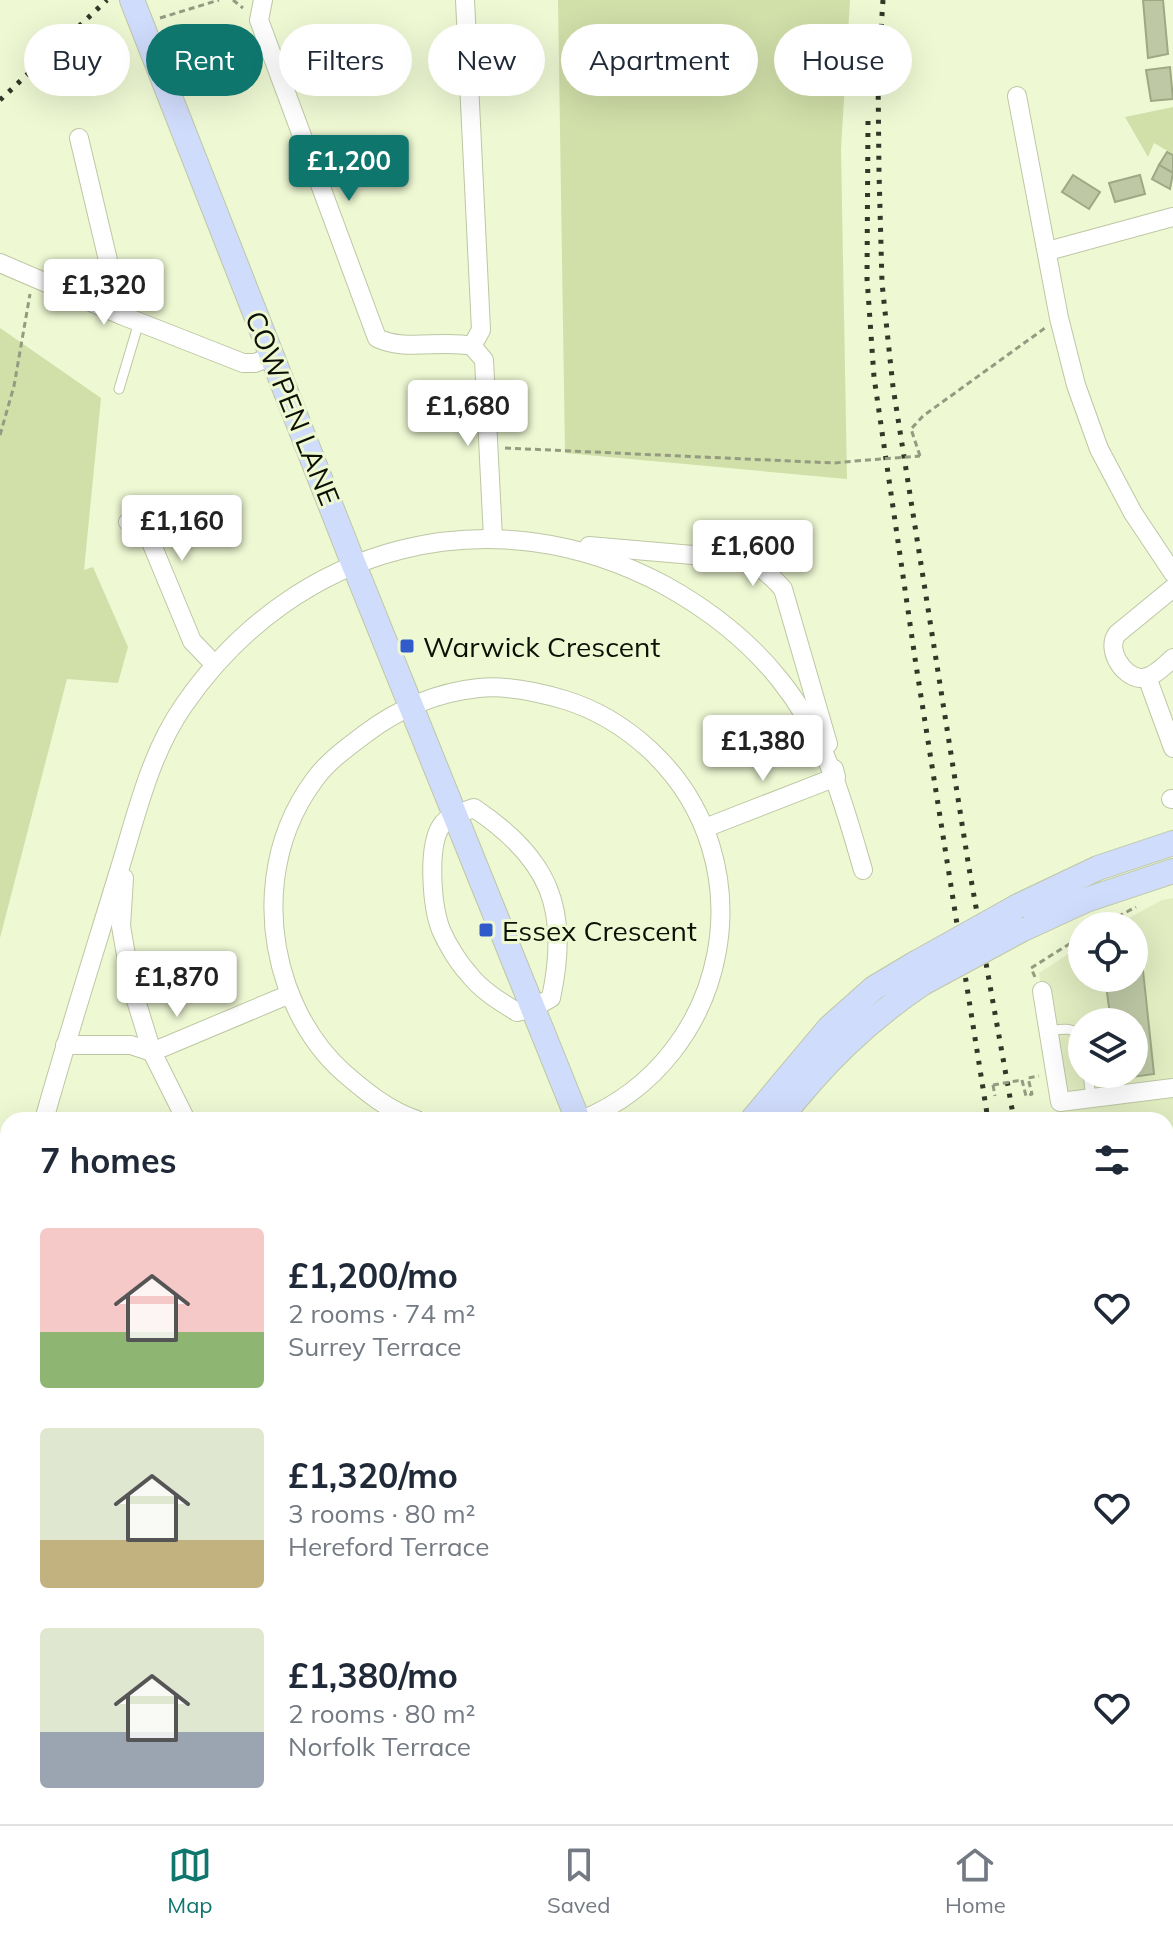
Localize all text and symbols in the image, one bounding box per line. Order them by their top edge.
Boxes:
chip: Buy [24,24,130,96]
chip: Rent [146,24,263,96]
chip: Filters [279,24,412,96]
chip: New [428,24,545,96]
chip: Apartment [561,24,758,96]
chip: House [774,24,912,96]
pin: £1,200 [284,135,414,203]
text: £1,200 [307,144,391,177]
pin: £1,320 [39,259,169,327]
text: £1,320 [62,268,146,301]
street label: COWPEN LANE [238,306,348,510]
pin: £1,680 [403,380,533,448]
text: £1,680 [426,389,510,422]
pin: £1,160 [117,495,247,563]
text: £1,160 [140,504,224,537]
pin: £1,600 [688,520,818,588]
text: £1,600 [711,529,795,562]
place label: Warwick Crescent [423,629,660,664]
marker: Warwick Crescent [398,637,416,655]
pin: £1,380 [698,715,828,783]
text: £1,380 [721,724,805,757]
map controls [1068,912,1148,1088]
button: locate [1068,912,1148,992]
place label: Essex Crescent [502,913,697,948]
marker: Essex Crescent [477,921,495,939]
pin: £1,870 [112,951,242,1019]
text: £1,870 [135,960,219,993]
button: layers [1068,1008,1148,1088]
icon: filters [1090,1138,1134,1182]
text: 7 homes [40,1139,177,1182]
text: £1,200/mo [288,1254,458,1297]
icon: home [104,1260,200,1356]
icon: heart [1090,1286,1134,1330]
text: 2 rooms · 74 m² [288,1297,475,1330]
text: Surrey Terrace [288,1330,461,1363]
text: £1,320/mo [288,1454,458,1497]
icon: home [104,1460,200,1556]
icon: heart [1090,1486,1134,1530]
text: 3 rooms · 80 m² [288,1497,475,1530]
text: Hereford Terrace [288,1530,489,1563]
text: £1,380/mo [288,1654,458,1697]
icon: home [104,1660,200,1756]
icon: heart [1090,1686,1134,1730]
text: 2 rooms · 80 m² [288,1697,475,1730]
text: Norfolk Terrace [288,1730,471,1763]
tab: Map [167,1843,213,1919]
tab: Saved [547,1843,611,1919]
tab: Home [945,1843,1006,1919]

